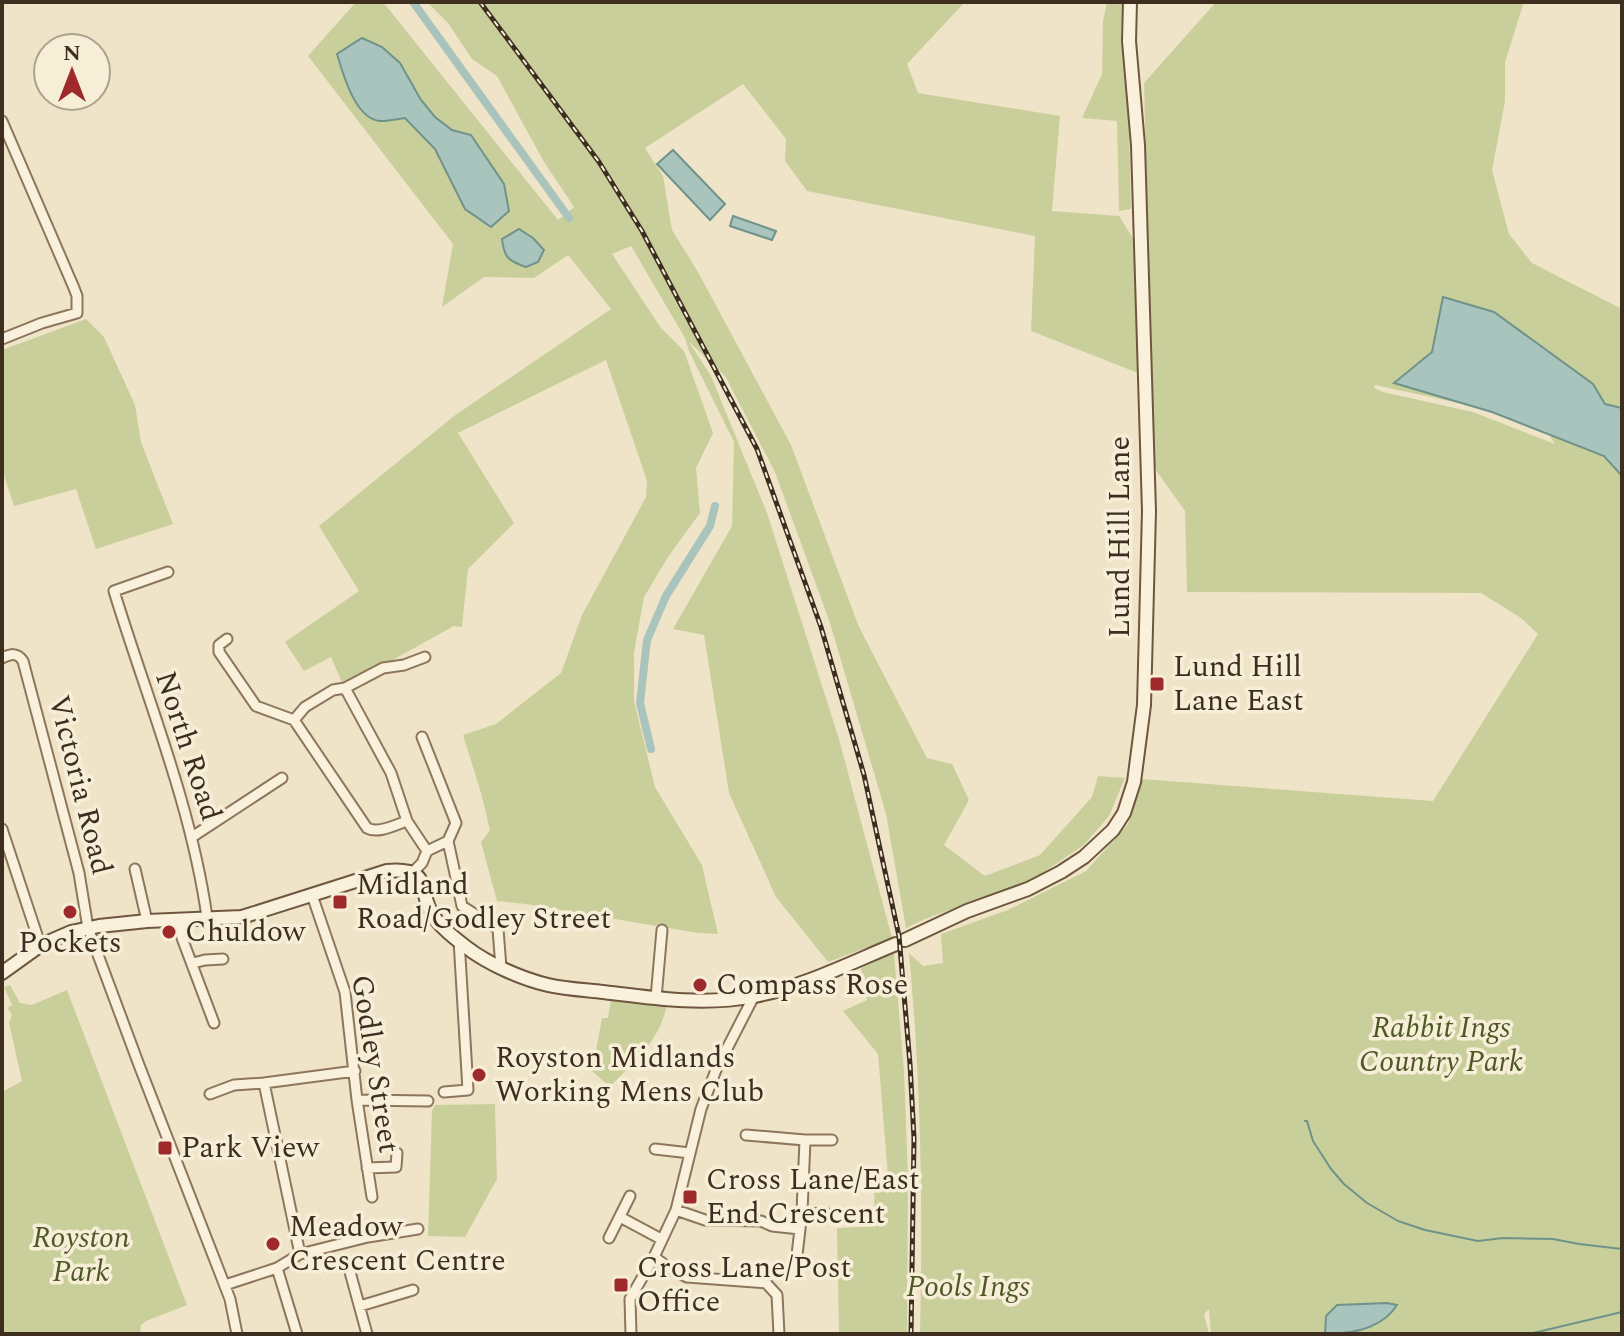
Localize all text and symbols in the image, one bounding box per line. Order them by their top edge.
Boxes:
north arrow [32,32,112,112]
text: N [63,37,81,70]
street label: Lund Hill Lane [1097,436,1143,638]
place label: Lund Hill Lane East [1173,644,1304,724]
street label: North Road [142,665,234,827]
marker: Lund Hill Lane East [1148,675,1166,693]
street label: Victoria Road [35,690,125,880]
place label: Midland Road/Godley Street [356,862,611,942]
marker: Midland Road/Godley Street [331,893,349,911]
marker: Pockets [61,903,79,921]
place label: Chuldow [185,909,307,955]
place label: Pockets [18,920,122,966]
marker: Chuldow [160,923,178,941]
place label: Compass Rose [716,962,908,1008]
street label: Godley Street [338,971,412,1157]
marker: Compass Rose [691,976,709,994]
park label: Rabbit Ings Country Park [1359,1005,1523,1085]
place label: Royston Midlands Working Mens Club [495,1035,764,1115]
marker: Royston Midlands Working Mens Club [470,1066,488,1084]
place label: Park View [181,1125,320,1171]
marker: Park View [156,1139,174,1157]
place label: Cross Lane/East End Crescent [706,1157,920,1237]
marker: Cross Lane/East End Crescent [681,1188,699,1206]
place label: Meadow Crescent Centre [289,1204,506,1284]
park label: Royston Park [32,1215,130,1295]
marker: Meadow Crescent Centre [264,1235,282,1253]
place label: Cross Lane/Post Office [637,1245,851,1325]
park label: Pools Ings [906,1264,1030,1310]
marker: Cross Lane/Post Office [612,1276,630,1294]

